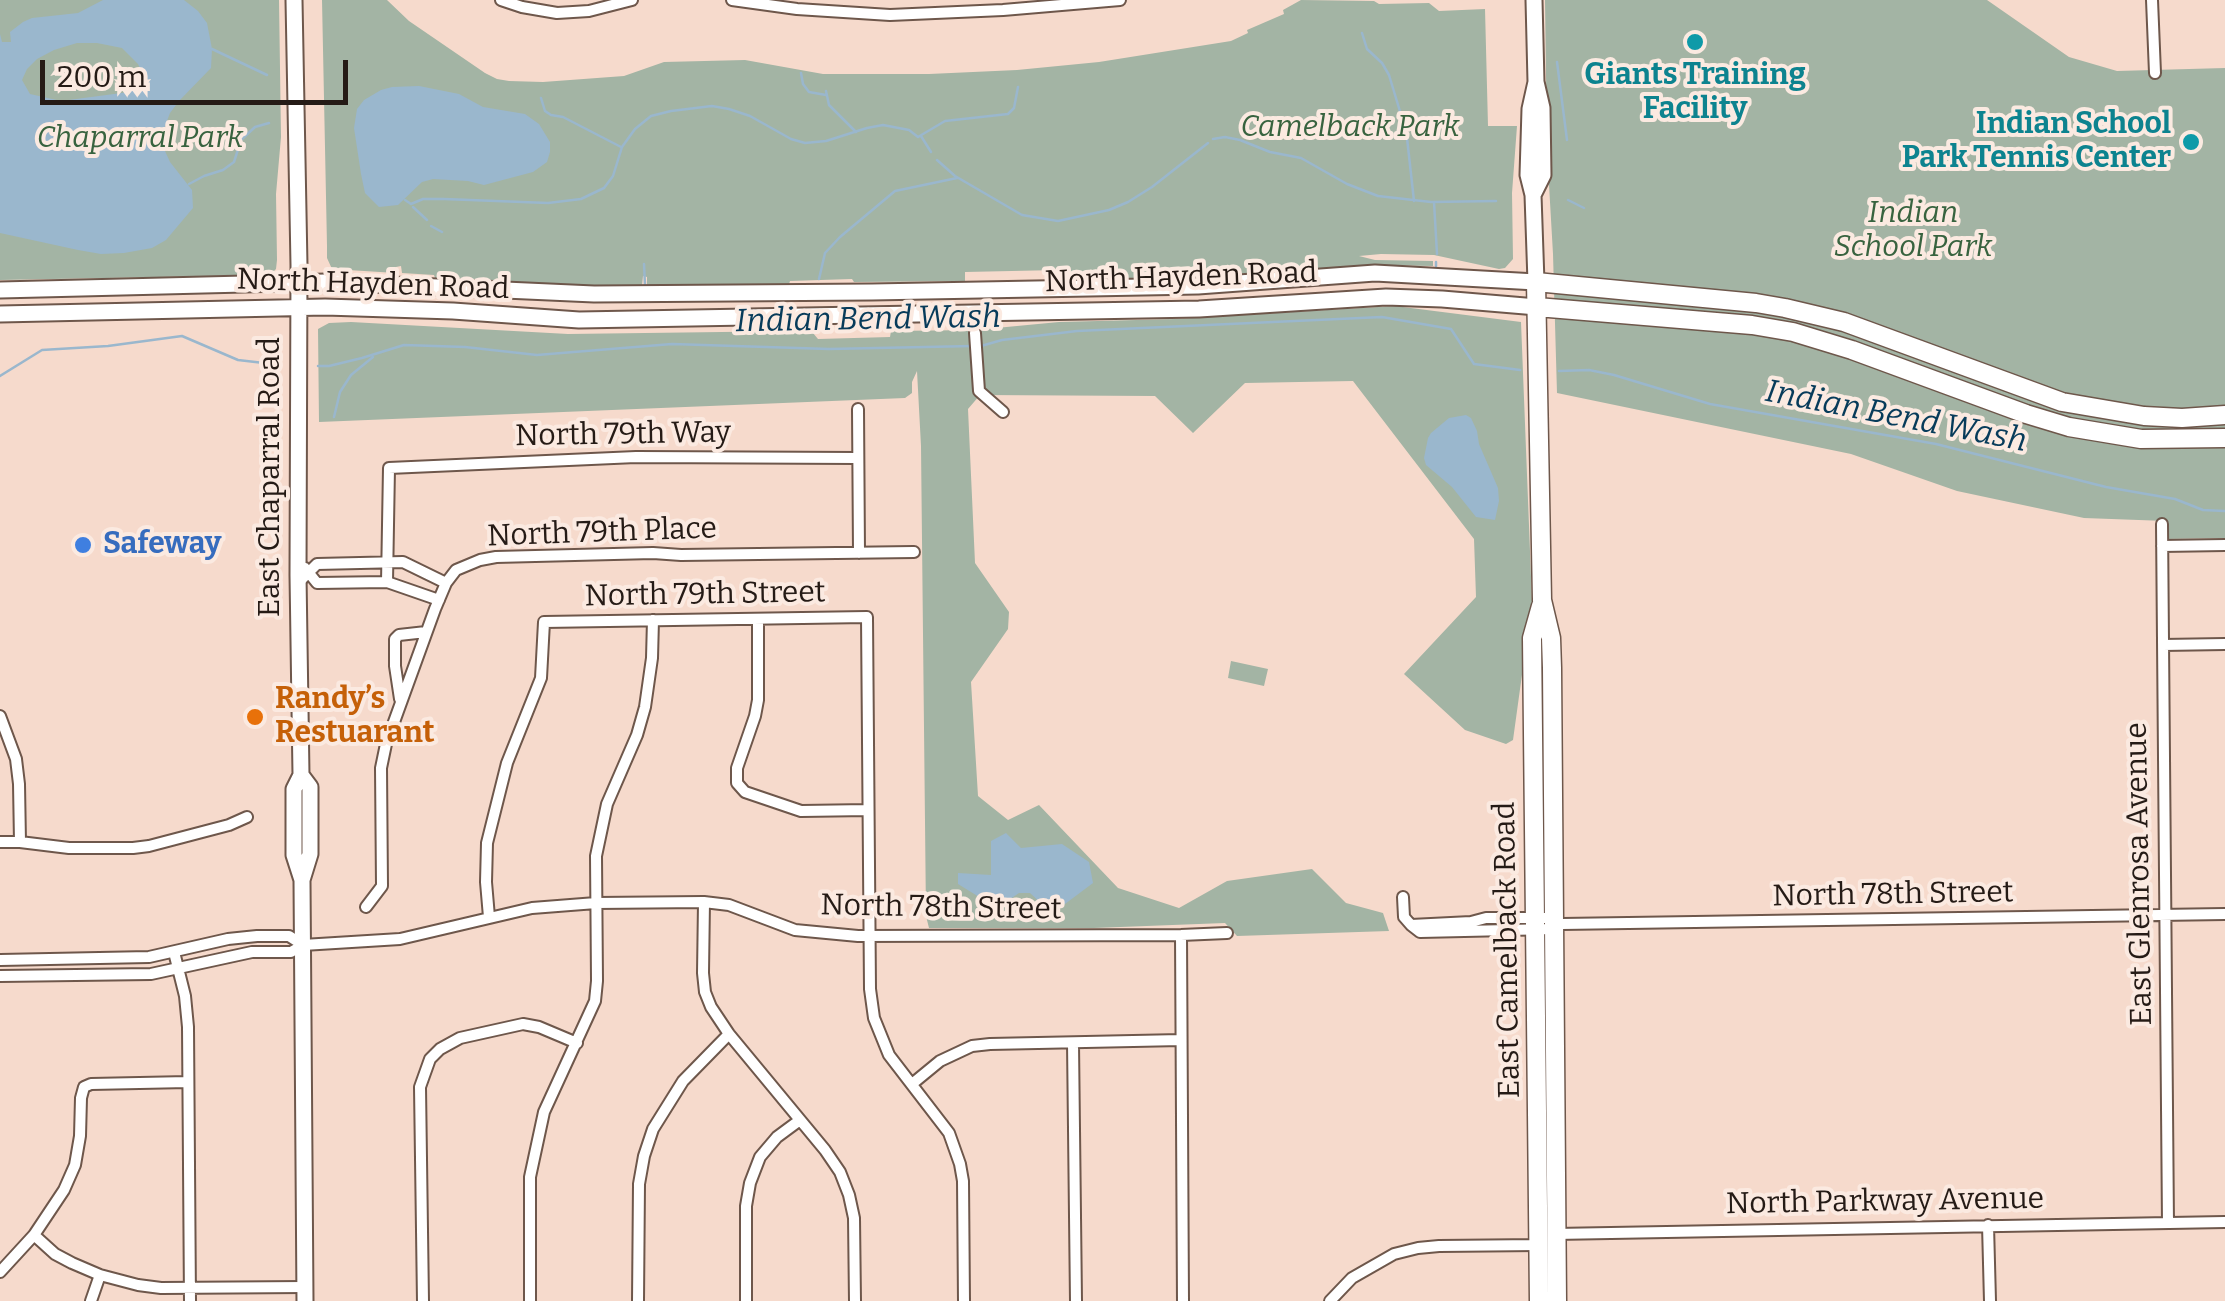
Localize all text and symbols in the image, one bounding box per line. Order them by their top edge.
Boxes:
marker: Giants Training Facility [1684,31,1706,53]
scale bar [45,40,352,102]
place label: Giants Training Facility [1584,58,1806,128]
text: 200 m [57,59,146,95]
place label: Indian School Park Tennis Center [1902,107,2171,178]
park label: Camelback Park [1240,110,1460,146]
park label: Chaparral Park [37,121,243,157]
marker: Indian School Park Tennis Center [2180,131,2202,153]
park label: Indian School Park [1834,196,1992,266]
street label: North Hayden Road [1044,255,1318,301]
street label: North Hayden Road [236,262,510,308]
water label: Indian Bend Wash [735,298,1001,342]
street label: East Chaparral Road [253,337,289,617]
water label: Indian Bend Wash [1762,373,2030,461]
street label: North 79th Way [515,415,731,455]
street label: North 79th Place [487,511,717,555]
place label: Safeway [103,527,221,563]
marker: Safeway [72,534,94,556]
street label: North 79th Street [584,575,826,615]
place label: Randy’s Restuarant [275,682,435,752]
marker: Randy’s Restuarant [244,706,266,728]
street label: East Glenrosa Avenue [2119,722,2161,1026]
street label: East Camelback Road [1487,801,1529,1099]
street label: North 78th Street [1772,875,2014,915]
street label: North 78th Street [820,888,1062,928]
street label: North Parkway Avenue [1726,1181,2044,1223]

